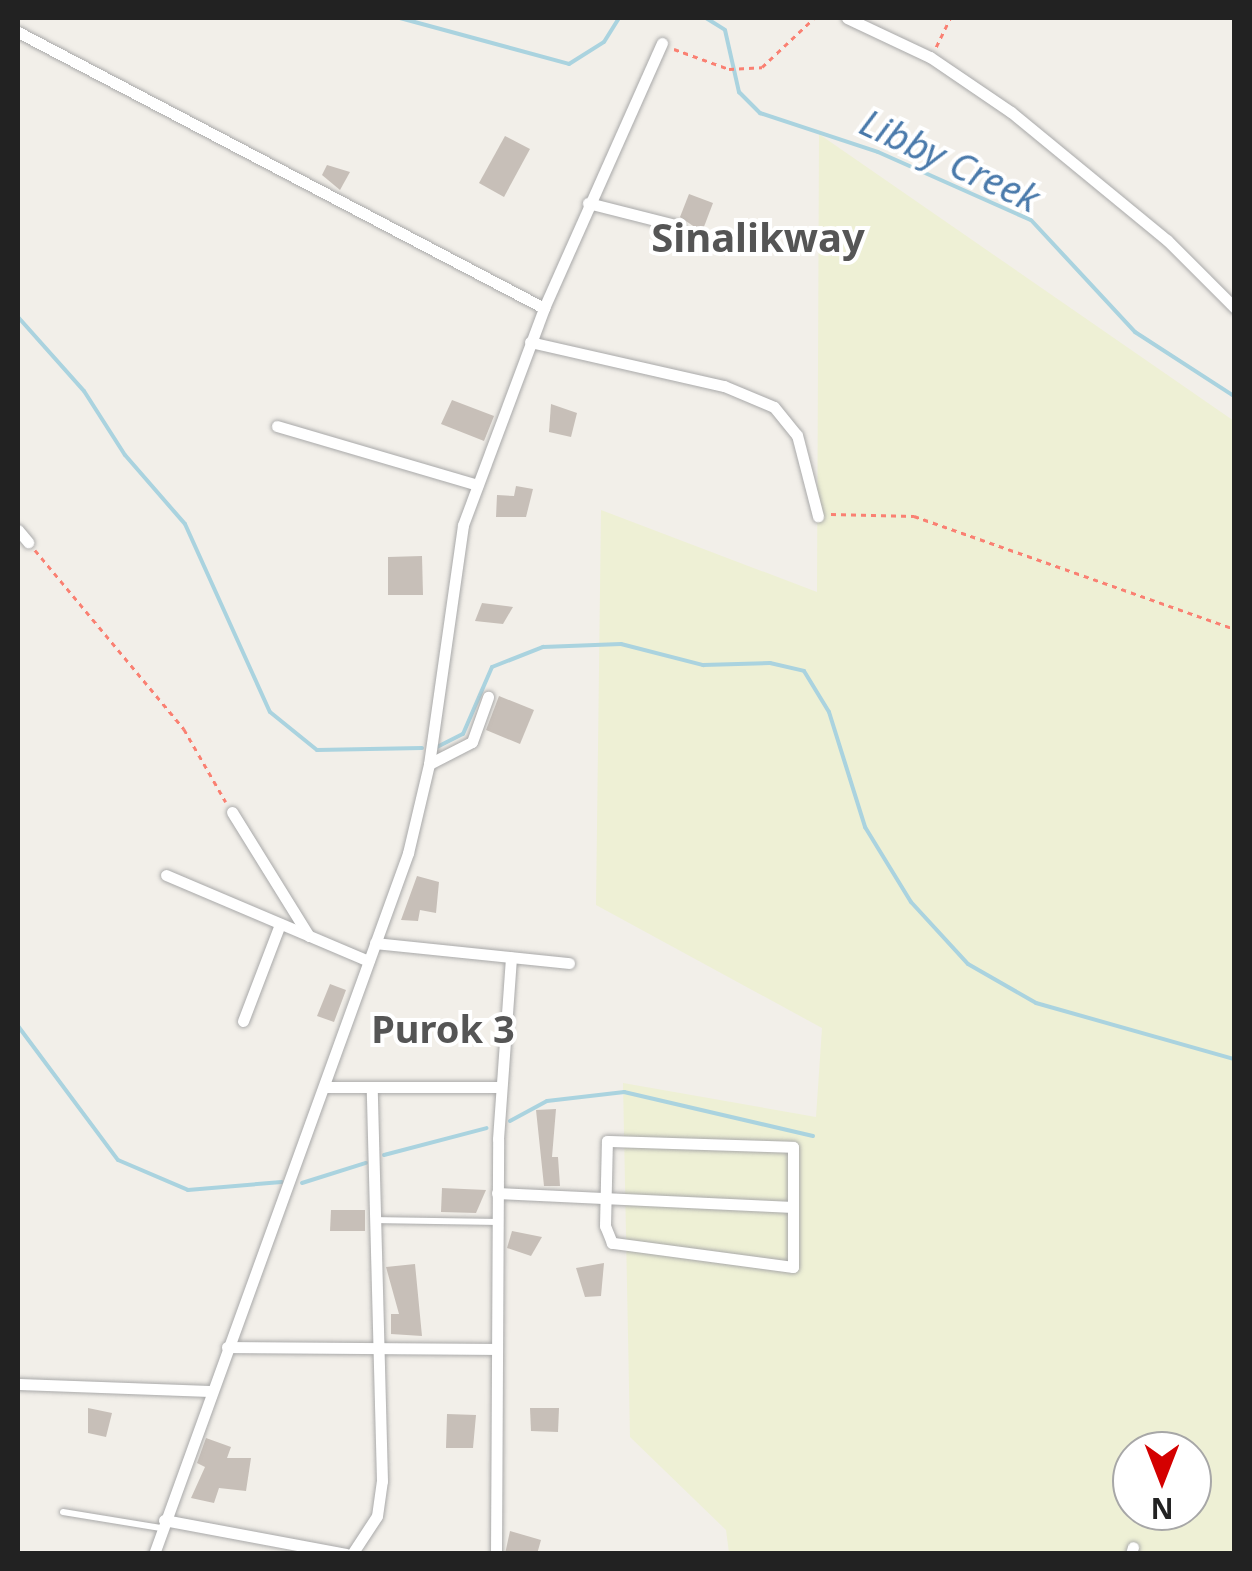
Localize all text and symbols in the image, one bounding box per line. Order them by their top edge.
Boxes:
water label: Libby Creek [853,99,1047,221]
district label: Sinalikway [651,213,865,261]
district label: Purok 3 [371,1006,515,1052]
north arrow [1112,1431,1212,1531]
text: N [1151,1490,1173,1528]

